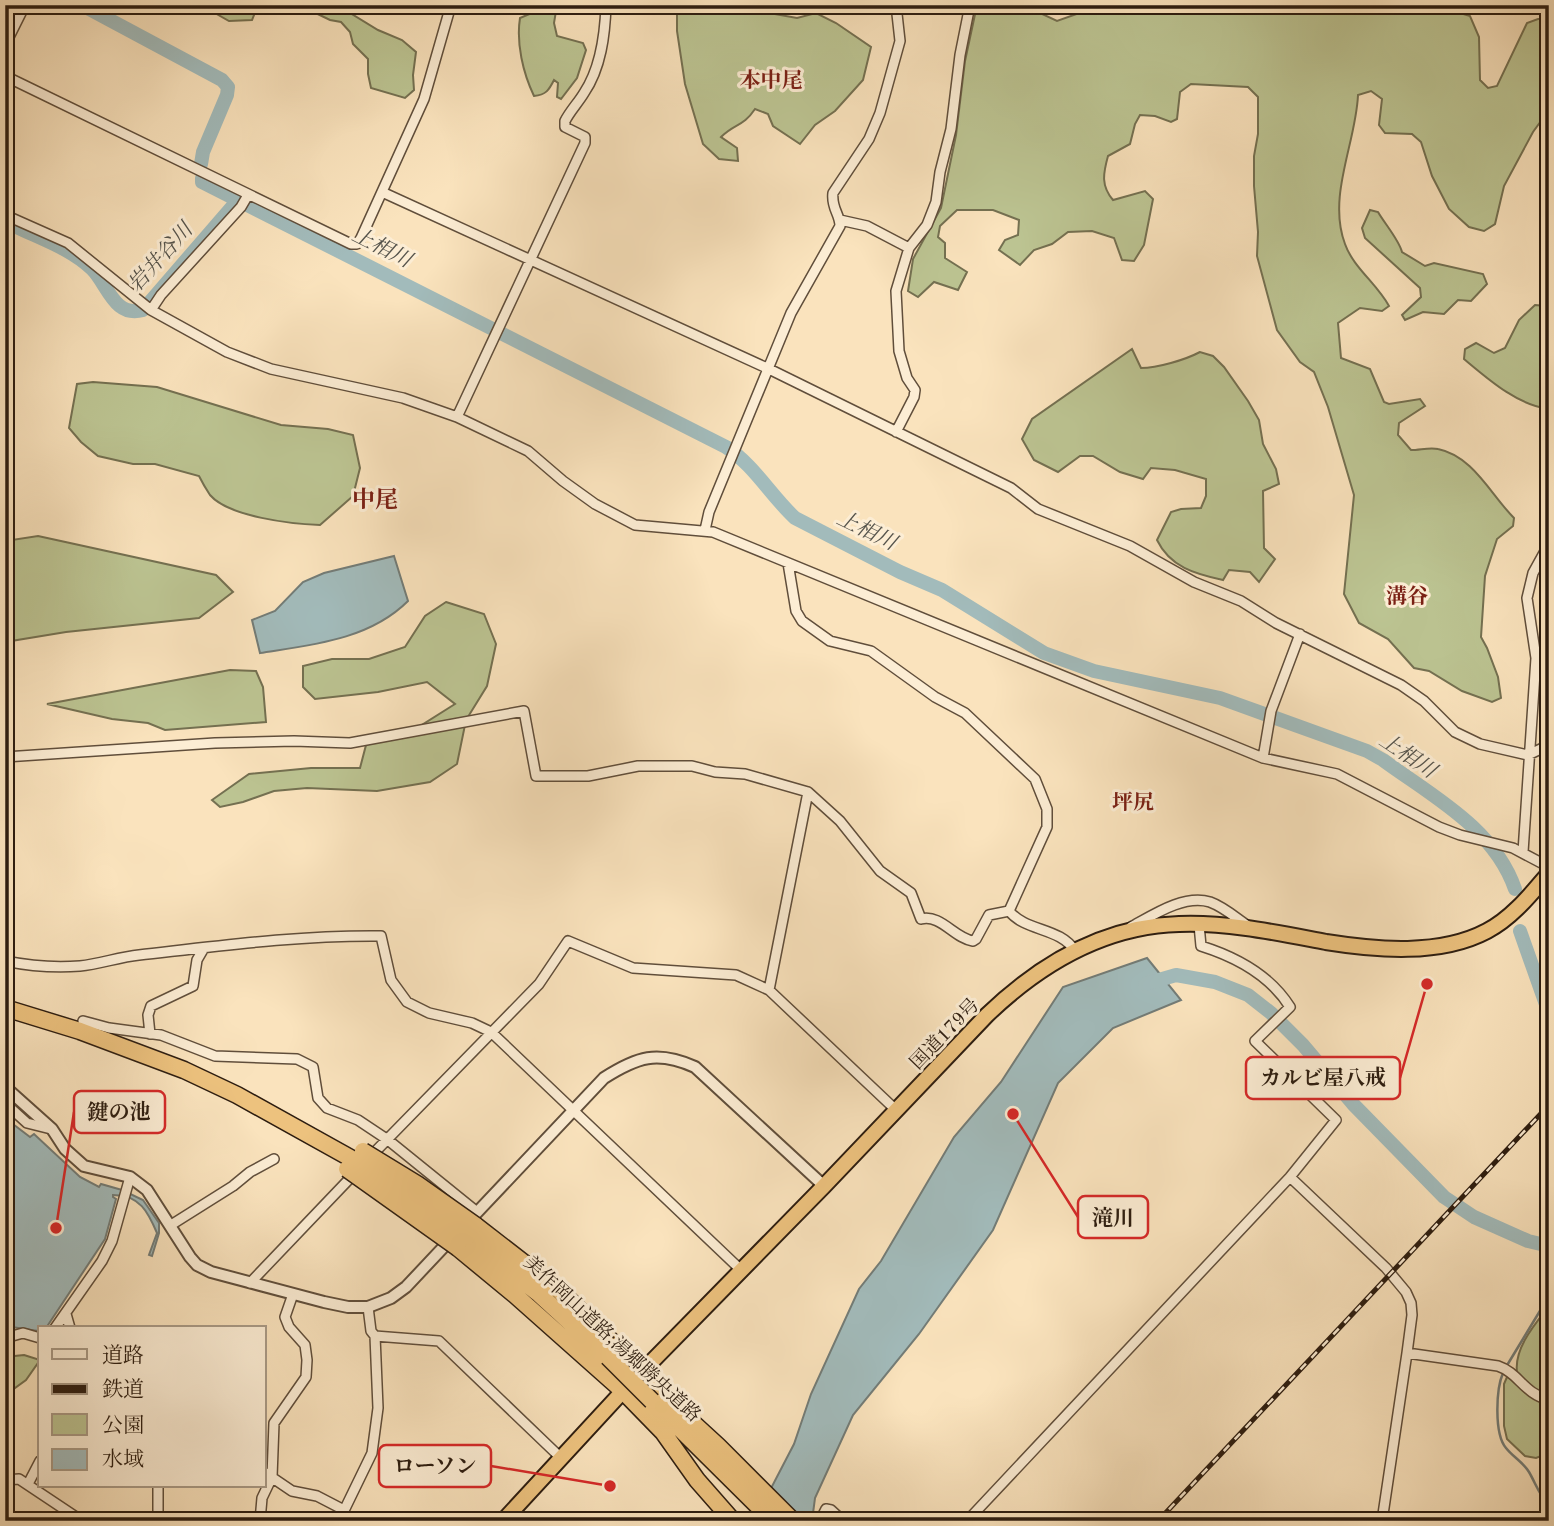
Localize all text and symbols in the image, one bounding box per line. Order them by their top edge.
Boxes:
district label: 本中尾 [740,69,803,92]
water label: 岩井谷川 [124,217,198,296]
water label: 上相川 [348,223,417,273]
district label: 中尾 [352,487,398,512]
water label: 上相川 [833,506,902,555]
district label: 溝谷 [1386,585,1428,608]
water label: 上相川 [1375,728,1442,784]
district label: 坪尻 [1112,791,1154,814]
street label: 国道179号 [906,994,984,1074]
callout: カルビ屋八戒 [1246,1057,1400,1099]
text: カルビ屋八戒 [1260,1066,1386,1090]
callout: 鍵の池 [74,1091,165,1133]
text: 鍵の池 [88,1100,151,1124]
callout: 滝川 [1078,1196,1148,1238]
text: 滝川 [1092,1206,1134,1230]
street label: 美作岡山道路;湯郷勝央道路 [519,1252,704,1426]
legend [38,1326,266,1488]
text: 道路 [102,1344,144,1367]
text: 鉄道 [102,1378,144,1401]
text: 公園 [102,1414,144,1437]
callout: ローソン [379,1445,491,1487]
text: 水域 [102,1448,144,1471]
text: ローソン [393,1457,477,1478]

